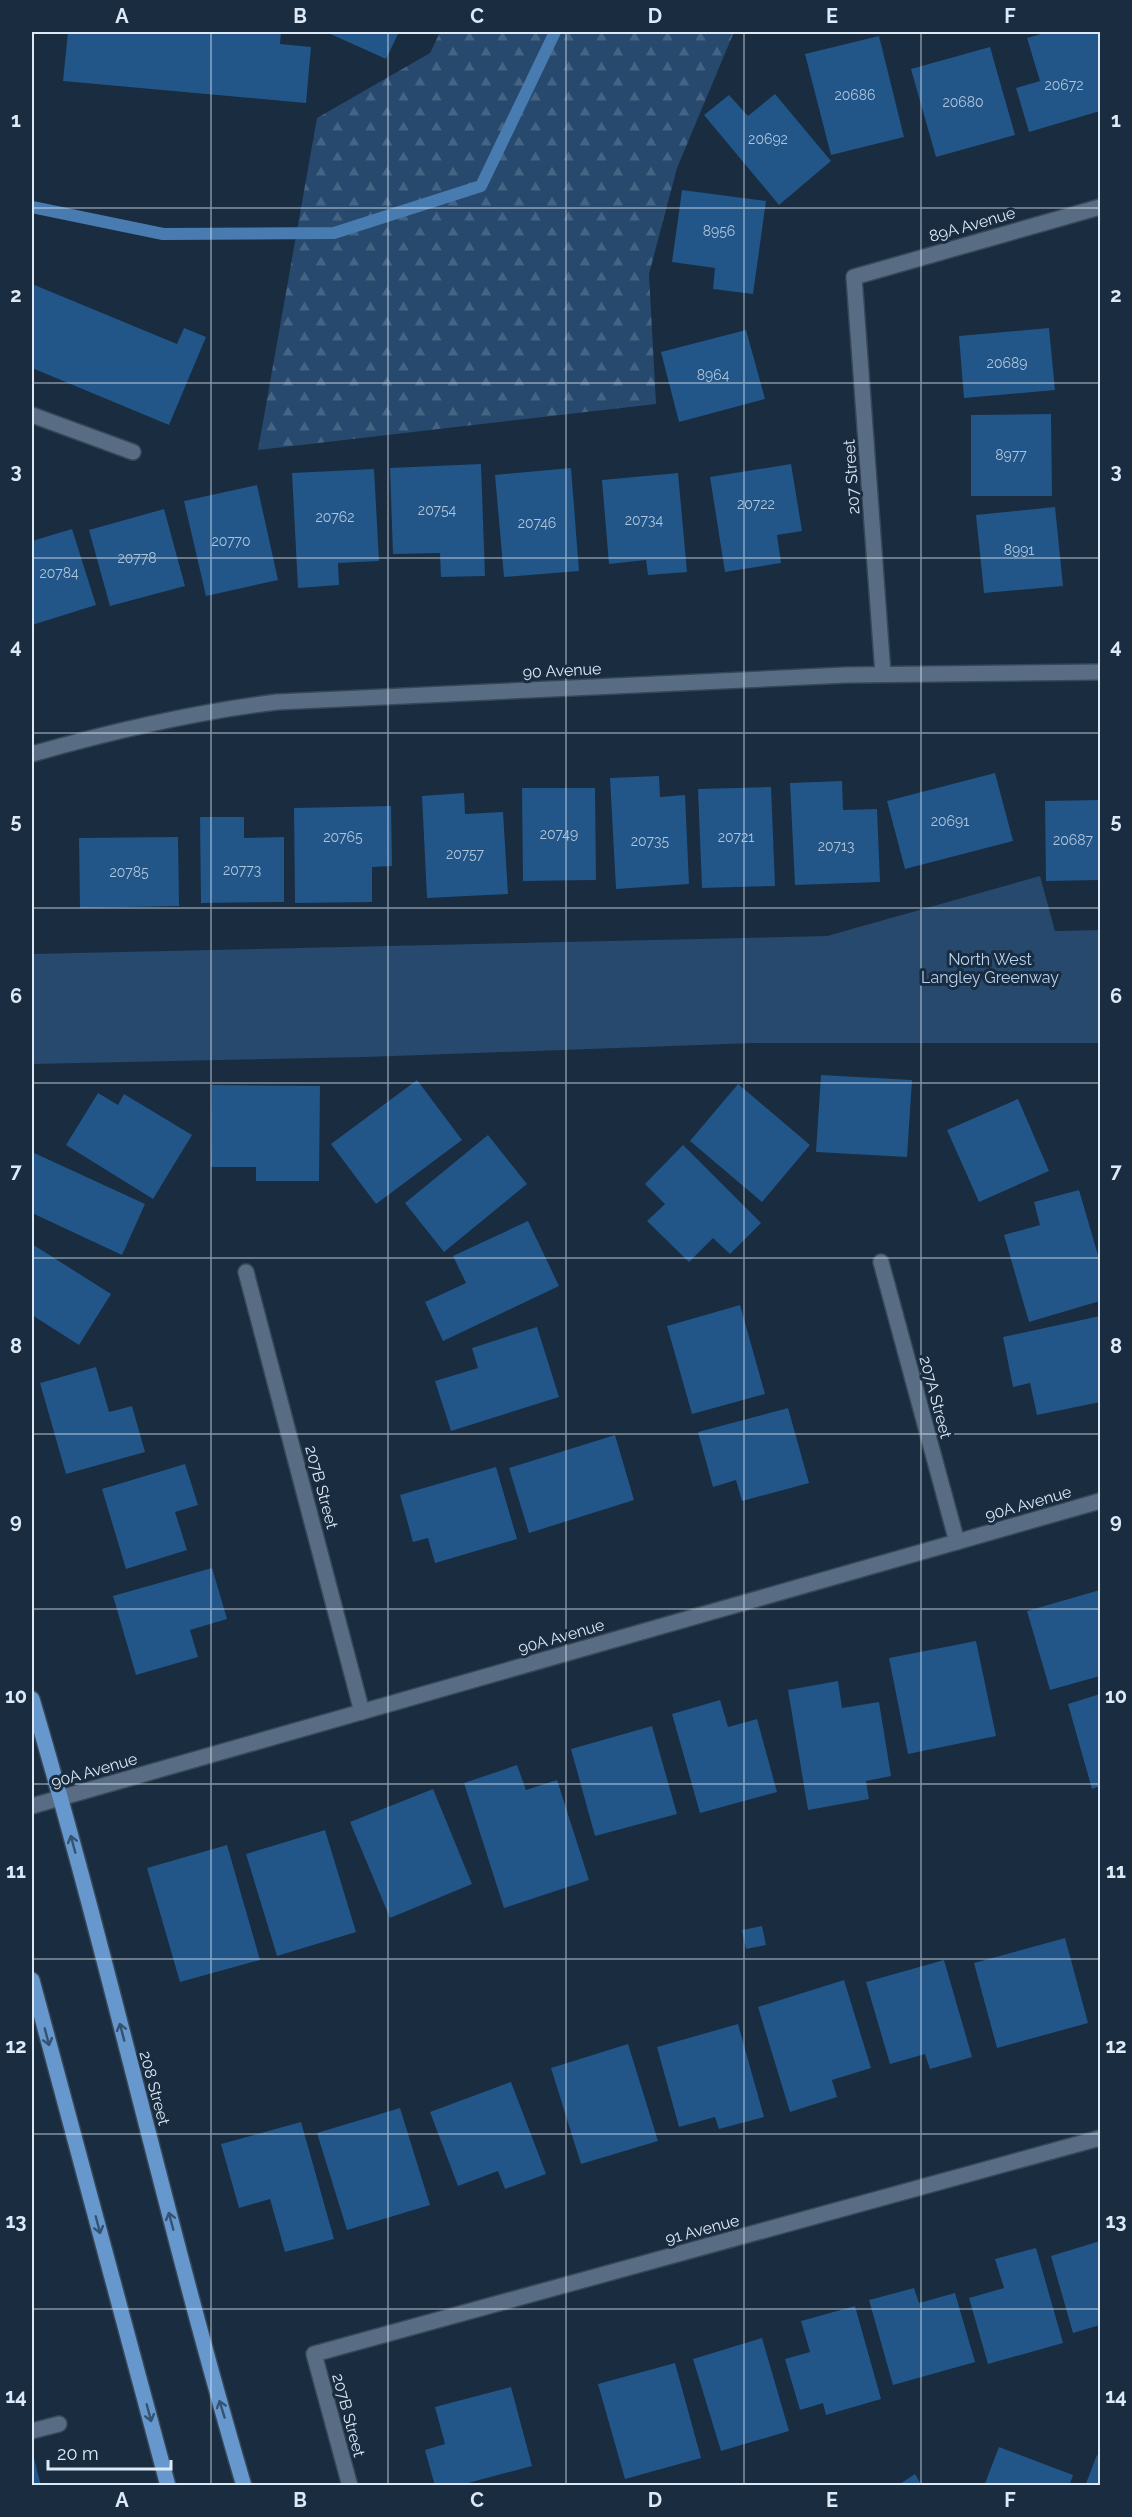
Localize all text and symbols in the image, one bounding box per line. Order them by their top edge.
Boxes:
text: A [115,4,129,28]
text: B [293,4,307,28]
text: C [470,4,484,28]
text: D [648,4,662,28]
text: E [826,4,838,28]
text: F [1004,4,1016,28]
house number: 20672 [1044,77,1084,93]
house number: 20686 [834,87,876,103]
house number: 20680 [942,94,984,110]
text: 1 [11,108,21,132]
text: 1 [1111,108,1121,132]
house number: 20692 [748,131,788,147]
street label: 89A Avenue [927,203,1017,246]
house number: 8956 [703,223,735,239]
text: 2 [10,283,22,307]
text: 2 [1110,283,1122,307]
house number: 20689 [987,355,1027,371]
house number: 8964 [697,367,730,383]
street label: 207 Street [839,438,864,515]
house number: 8977 [995,447,1027,463]
text: 3 [10,459,22,483]
text: 3 [1110,459,1122,483]
house number: 20722 [737,496,775,512]
house number: 20754 [418,502,457,518]
house number: 20762 [316,509,355,525]
house number: 20734 [625,512,664,528]
house number: 20746 [518,515,556,531]
house number: 20770 [211,533,251,549]
house number: 8991 [1004,542,1034,558]
house number: 20778 [117,550,157,566]
house number: 20784 [39,565,79,581]
text: 4 [10,634,22,658]
text: 4 [1110,634,1122,658]
street label: 90 Avenue [522,659,602,682]
text: 5 [10,809,22,833]
text: 5 [1110,809,1122,833]
house number: 20691 [931,813,969,829]
house number: 20749 [540,826,578,842]
house number: 20765 [323,829,363,845]
house number: 20721 [718,829,754,845]
house number: 20687 [1053,832,1094,848]
house number: 20735 [631,833,670,849]
house number: 20713 [818,838,854,854]
house number: 20757 [446,846,485,862]
house number: 20773 [223,862,261,878]
house number: 20785 [109,864,149,880]
park label: North West Langley Greenway [921,950,1059,987]
text: 6 [10,984,22,1008]
text: 6 [1110,984,1122,1008]
text: 7 [10,1159,22,1183]
text: 7 [1110,1159,1122,1183]
text: 8 [10,1334,22,1358]
text: 8 [1110,1334,1122,1358]
street label: 207A Street [915,1354,956,1441]
street label: 207B Street [301,1443,342,1532]
street label: 90A Avenue [983,1482,1074,1525]
text: 9 [10,1509,22,1533]
text: 9 [1110,1509,1122,1533]
street label: 90A Avenue [516,1615,607,1658]
text: 10 [5,1684,27,1708]
text: 10 [1105,1684,1127,1708]
street label: 90A Avenue [49,1749,140,1792]
one-way arrow [66,1834,78,1853]
text: 11 [6,1859,26,1883]
text: 11 [1106,1859,1126,1883]
one-way arrow [115,2023,127,2042]
one-way arrow [42,2027,53,2046]
text: 12 [5,2034,27,2058]
text: 12 [1105,2034,1127,2058]
street label: 208 Street [135,2049,174,2128]
text: 13 [5,2209,27,2233]
text: 13 [1105,2209,1127,2233]
street label: 91 Avenue [663,2210,741,2248]
one-way arrow [164,2212,176,2231]
one-way arrow [93,2215,104,2234]
street label: 207B Street [328,2371,369,2460]
text: 14 [5,2384,27,2408]
text: 14 [1105,2384,1127,2408]
one-way arrow [216,2400,227,2419]
one-way arrow [144,2403,155,2422]
scale bar [48,2433,171,2471]
text: 20 m [57,2443,99,2464]
text: A [115,2488,129,2512]
text: B [293,2488,307,2512]
text: C [470,2488,484,2512]
text: D [648,2488,662,2512]
text: E [826,2488,838,2512]
text: F [1004,2488,1016,2512]

